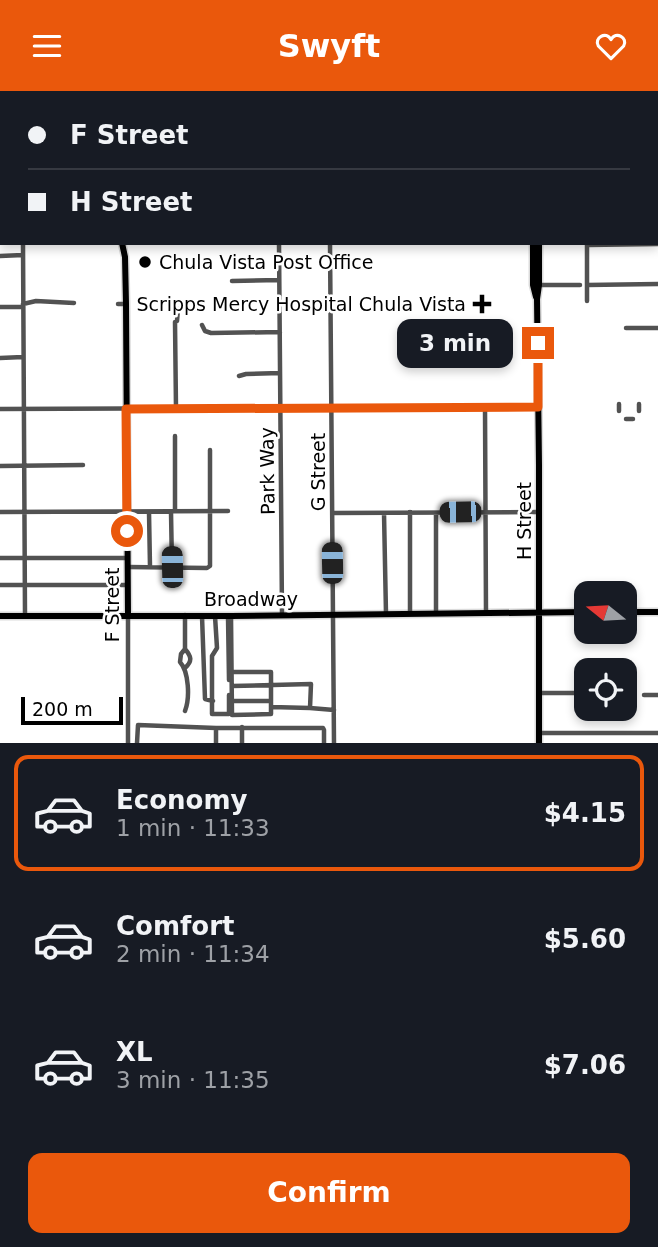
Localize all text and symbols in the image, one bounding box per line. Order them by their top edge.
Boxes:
icon: menu [28,27,66,65]
text: Swyft [278,27,380,65]
icon: heart [592,27,630,65]
text: F Street [70,120,189,150]
text: H Street [70,187,192,217]
place label: Chula Vista Post Office [159,251,373,273]
marker: Chula Vista Post Office [137,254,153,270]
place label: Scripps Mercy Hospital Chula Vista [136,293,466,315]
marker: Scripps Mercy Hospital Chula Vista [472,294,492,314]
callout: 3 min [398,319,514,367]
route end [522,327,554,359]
text: 3 min [419,330,491,356]
street label: Park Way [255,427,279,515]
street label: G Street [307,433,329,511]
street label: H Street [513,482,535,560]
car [439,501,482,523]
route start [111,515,143,547]
car [322,542,343,584]
car [162,546,183,588]
street label: F Street [101,568,123,642]
north arrow [574,581,637,644]
map controls [574,581,637,721]
street label: Broadway [204,588,298,610]
button: locate [574,658,637,721]
scale bar [21,694,122,726]
text: 200 m [32,698,93,720]
icon: car [32,782,95,845]
text: Economy [116,785,247,815]
text: $4.15 [544,798,626,828]
text: 1 min · 11:33 [116,815,270,841]
icon: car [32,908,95,971]
text: Comfort [116,911,234,941]
text: $5.60 [544,924,626,954]
text: 2 min · 11:34 [116,941,270,967]
icon: car [32,1034,95,1097]
text: XL [116,1037,153,1067]
text: $7.06 [544,1050,626,1080]
text: 3 min · 11:35 [116,1067,270,1093]
button: Confirm [28,1153,630,1233]

